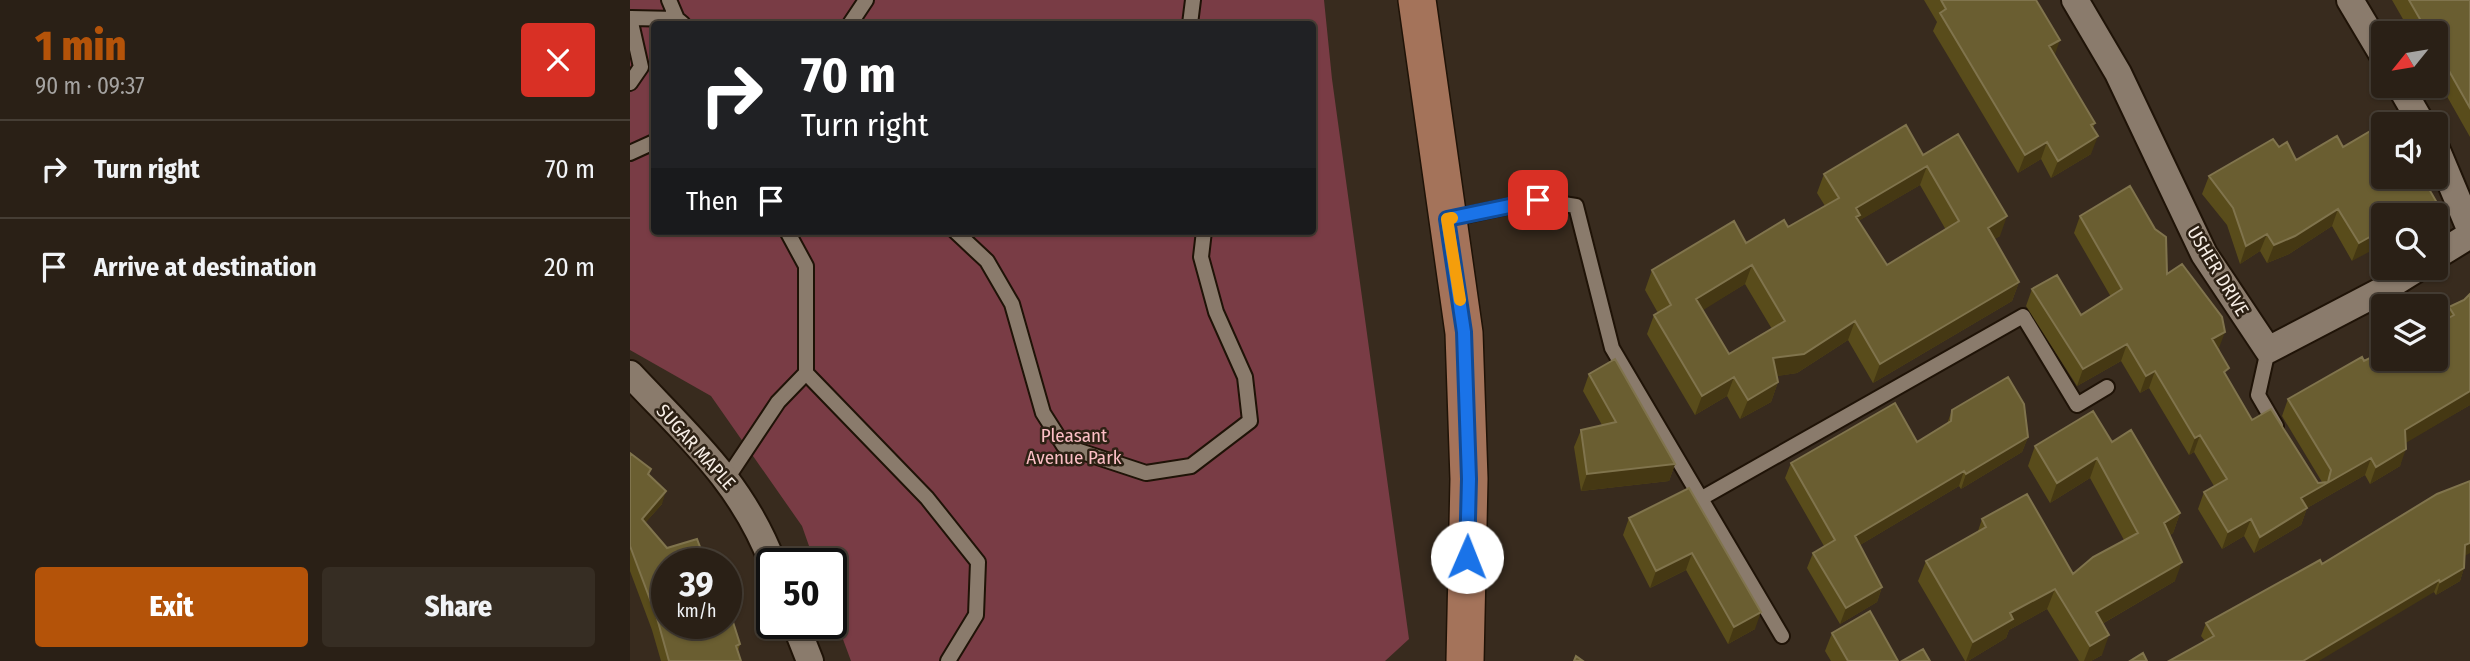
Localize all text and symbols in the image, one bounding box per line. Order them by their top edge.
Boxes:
text: 1 min [35,21,126,71]
north arrow [2371,21,2448,98]
map controls [2371,21,2448,371]
button: close [521,23,595,97]
text: 70 m [801,46,896,105]
icon: right [686,49,777,140]
text: 90 m · 09:37 [35,72,145,100]
text: Turn right [801,106,928,144]
button: sound [2371,112,2448,189]
icon: right [35,150,73,188]
text: Turn right [94,154,200,185]
text: 70 m [545,154,595,185]
pin [1508,170,1568,230]
icon: arrive [1519,181,1557,219]
icon: arrive [752,182,790,220]
text: Then [686,186,738,217]
button: search [2371,203,2448,280]
street label: USHER DRIVE [2182,222,2254,320]
icon: arrive [35,248,73,286]
text: Arrive at destination [94,252,317,283]
text: 20 m [544,252,595,283]
button: layers [2371,294,2448,371]
street label: SUGAR MAPLE [652,400,740,495]
park label: Pleasant Avenue Park [1026,424,1122,469]
position arrow [1430,520,1504,594]
speed limit sign: 50 [756,548,847,639]
text: 39 [679,563,714,605]
button: Exit [35,567,308,647]
button: Share [322,567,595,647]
text: km/h [676,600,717,622]

